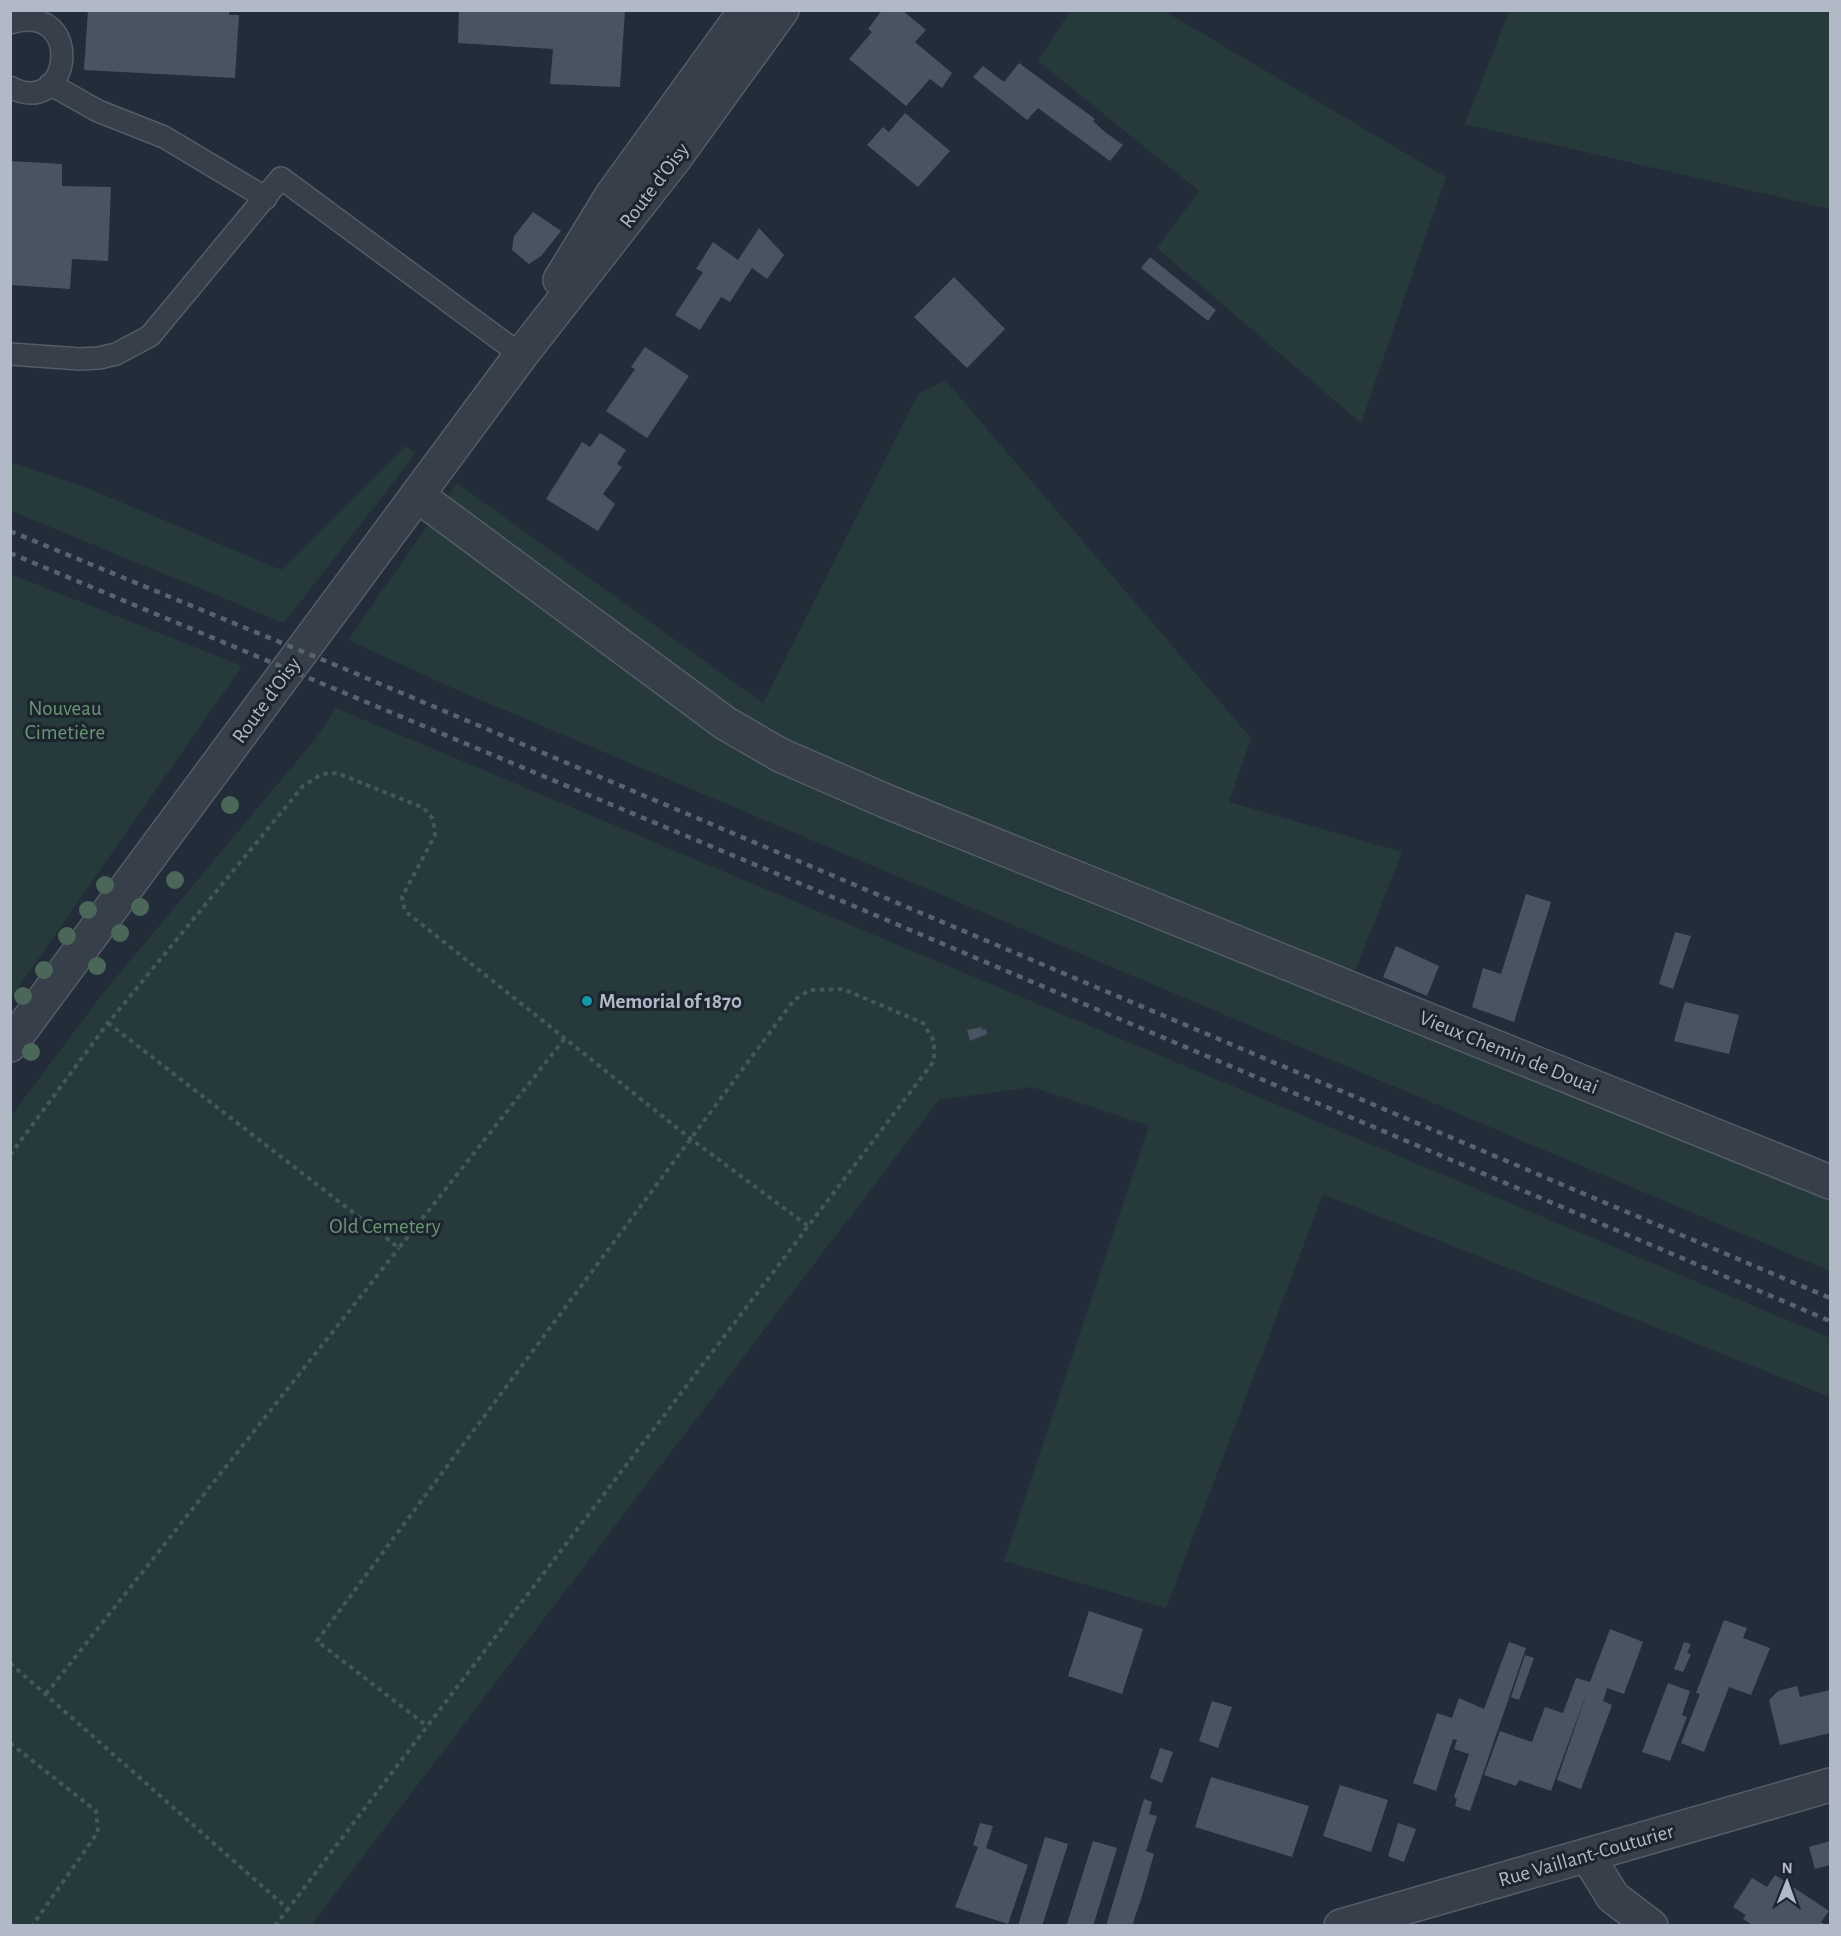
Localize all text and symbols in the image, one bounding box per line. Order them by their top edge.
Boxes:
street label: Route d'Oisy [616,139,693,232]
street label: Route d'Oisy [228,653,304,747]
park label: Nouveau Cimetière [25,698,105,743]
place label: Memorial of 1870 [599,991,742,1012]
marker: Memorial of 1870 [580,994,594,1008]
street label: Vieux Chemin de Douai [1416,1007,1601,1098]
park label: Old Cemetery [329,1216,441,1237]
street label: Rue Vaillant-Couturier [1496,1820,1676,1891]
north arrow [1757,1852,1817,1912]
text: N [1782,1860,1793,1876]

